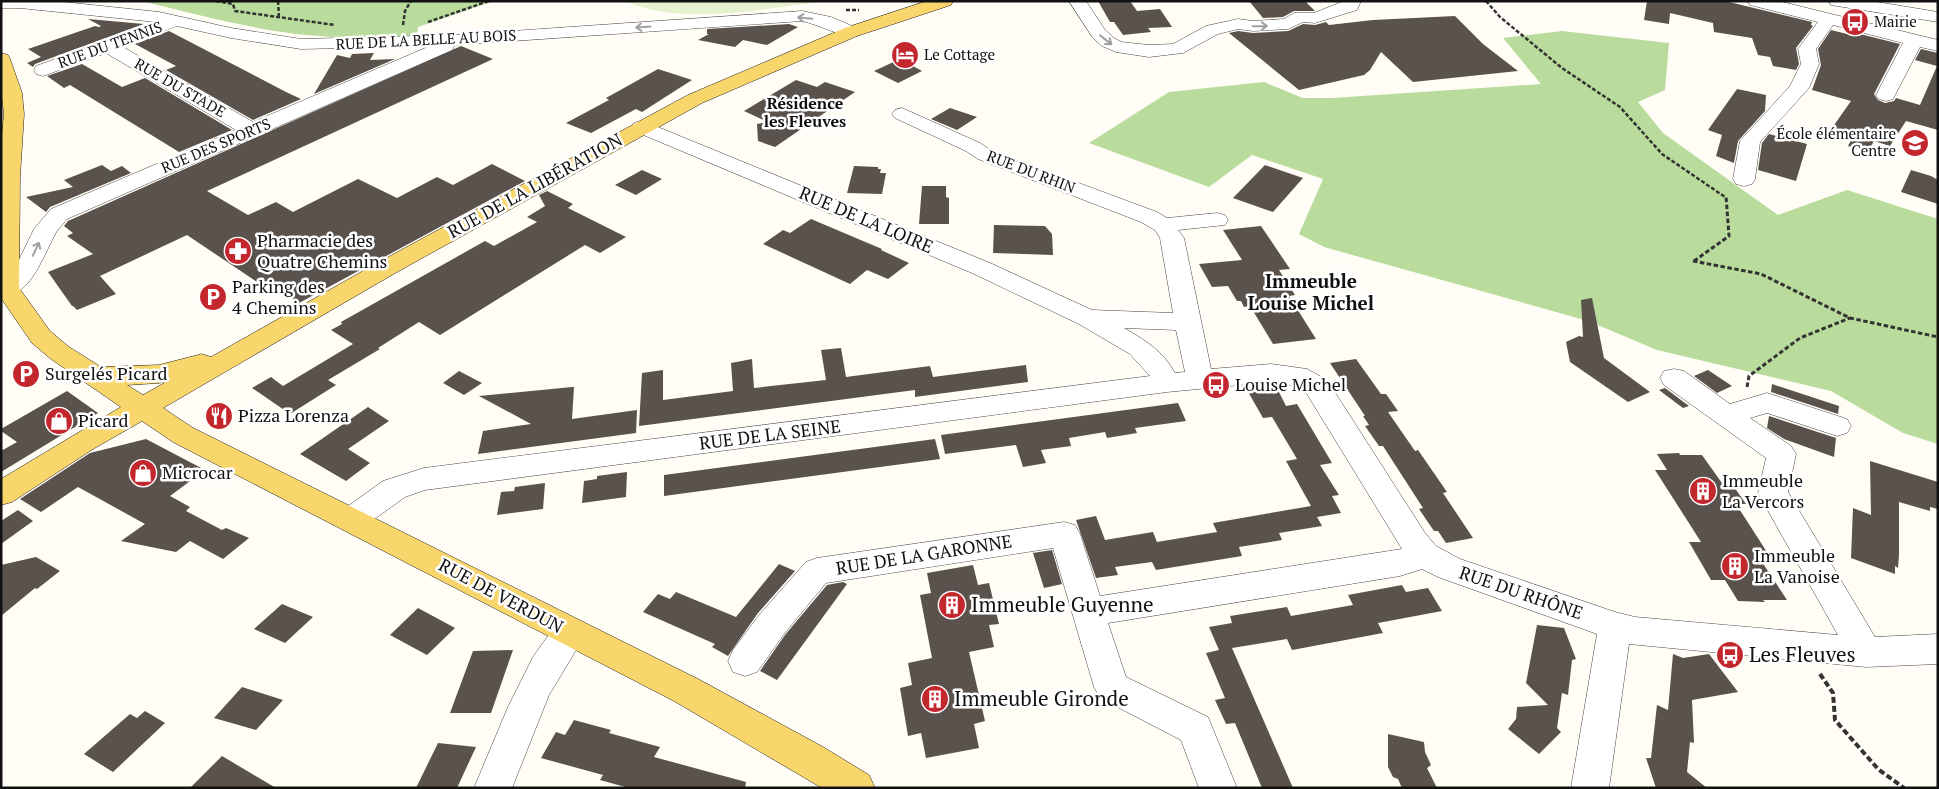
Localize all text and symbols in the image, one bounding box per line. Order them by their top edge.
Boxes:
bus stop icon: Mairie [1840,7,1870,37]
place label: Mairie [1874,11,1917,31]
one-way arrow [797,13,813,22]
street label: RUE DU TENNIS [55,16,165,72]
one-way arrow [1252,21,1268,31]
one-way arrow [635,23,651,32]
street label: RUE DE LA BELLE AU BOIS [335,24,517,54]
one-way arrow [1099,34,1112,45]
hotel icon: Le Cottage [890,40,920,70]
place label: Le Cottage [924,44,995,64]
street label: RUE DU STADE [131,53,230,121]
district label: Résidence les Fleuves [764,92,846,132]
street label: RUE DES SPORTS [158,113,273,177]
place label: École élémentaire Centre [1777,123,1896,160]
street label: RUE DE LA LIBÉRATION [443,127,626,243]
school or university icon: École élémentaire Centre [1900,128,1930,158]
street label: RUE DU RHIN [984,145,1078,197]
street label: RUE DE LA LOIRE [796,180,937,258]
place label: Pharmacie des Quatre Chemins [257,228,387,273]
pharmacy icon: Pharmacie des Quatre Chemins [223,236,253,266]
one-way arrow [32,242,42,257]
district label: Immeuble Louise Michel [1248,268,1374,315]
place label: Parking des 4 Chemins [232,274,325,319]
parking icon: Parking des 4 Chemins [198,282,228,312]
parking icon: Surgelés Picard [11,359,41,389]
place label: Surgelés Picard [45,361,168,385]
bus stop icon: Louise Michel [1201,370,1231,400]
place label: Louise Michel [1235,372,1346,396]
restaurant icon: Pizza Lorenza [204,401,234,431]
place label: Pizza Lorenza [238,403,349,427]
shop icon: Picard [44,406,74,436]
place label: Picard [78,408,129,432]
street label: RUE DE LA SEINE [698,413,842,455]
shop icon: Microcar [128,458,158,488]
place label: Microcar [162,460,233,484]
place label: Immeuble La Vercors [1722,468,1804,513]
building icon: Immeuble La Vercors [1688,476,1718,506]
street label: RUE DE LA GARONNE [834,528,1014,580]
place label: Immeuble La Vanoise [1754,543,1840,588]
building icon: Immeuble La Vanoise [1720,551,1750,581]
street label: RUE DE VERDUN [435,552,568,638]
street label: RUE DU RHÔNE [1456,560,1586,624]
building icon: Immeuble Guyenne [937,590,967,620]
place label: Immeuble Guyenne [971,590,1154,618]
bus stop icon: Les Fleuves [1715,640,1745,670]
place label: Les Fleuves [1749,640,1856,668]
building icon: Immeuble Gironde [920,684,950,714]
place label: Immeuble Gironde [954,684,1129,712]

